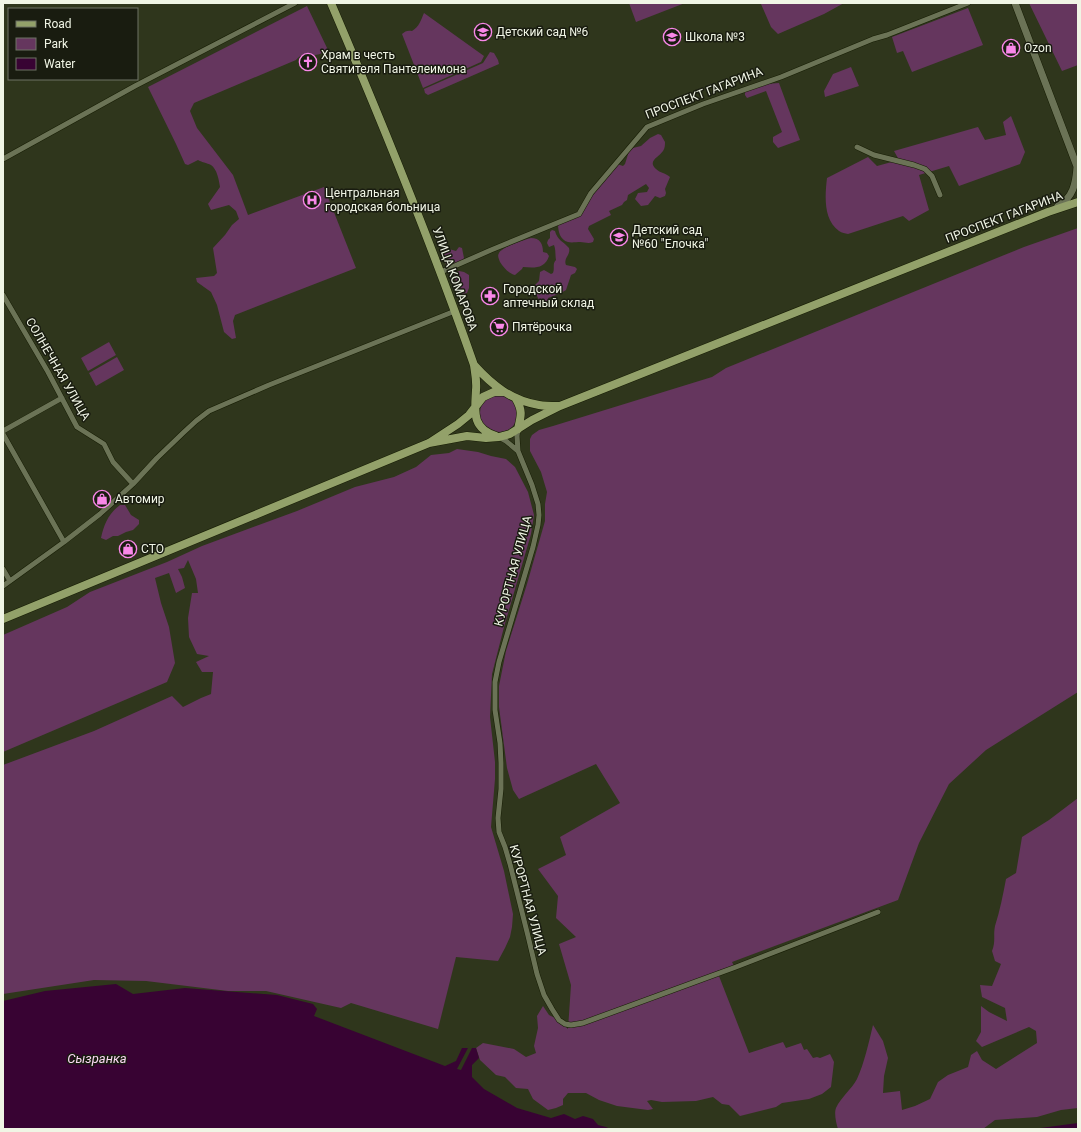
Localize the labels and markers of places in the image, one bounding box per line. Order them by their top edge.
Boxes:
school or university icon: Детский сад №6 [473,22,493,42]
place label: Детский сад №6 [496,25,589,39]
school or university icon: Школа №3 [662,27,682,47]
place label: Школа №3 [685,30,745,44]
shop icon: Ozon [1001,38,1021,58]
place label: Ozon [1024,41,1052,55]
place label: Храм в честь Святителя Пантелеимона [321,48,466,76]
church icon: Храм в честь Святителя Пантелеимона [298,52,318,72]
place label: Центральная городская больница [325,186,440,214]
hospital icon: Центральная городская больница [302,190,322,210]
place label: Детский сад №60 "Елочка" [632,223,708,251]
school or university icon: Детский сад №60 "Елочка" [609,227,629,247]
place label: Городской аптечный склад [503,282,594,310]
pharmacy icon: Городской аптечный склад [480,286,500,306]
supermarket icon: Пятёрочка [489,317,509,337]
place label: Пятёрочка [512,320,572,334]
shop icon: Автомир [92,489,112,509]
place label: Автомир [115,492,165,506]
shop icon: СТО [118,539,138,559]
place label: СТО [141,542,164,556]

